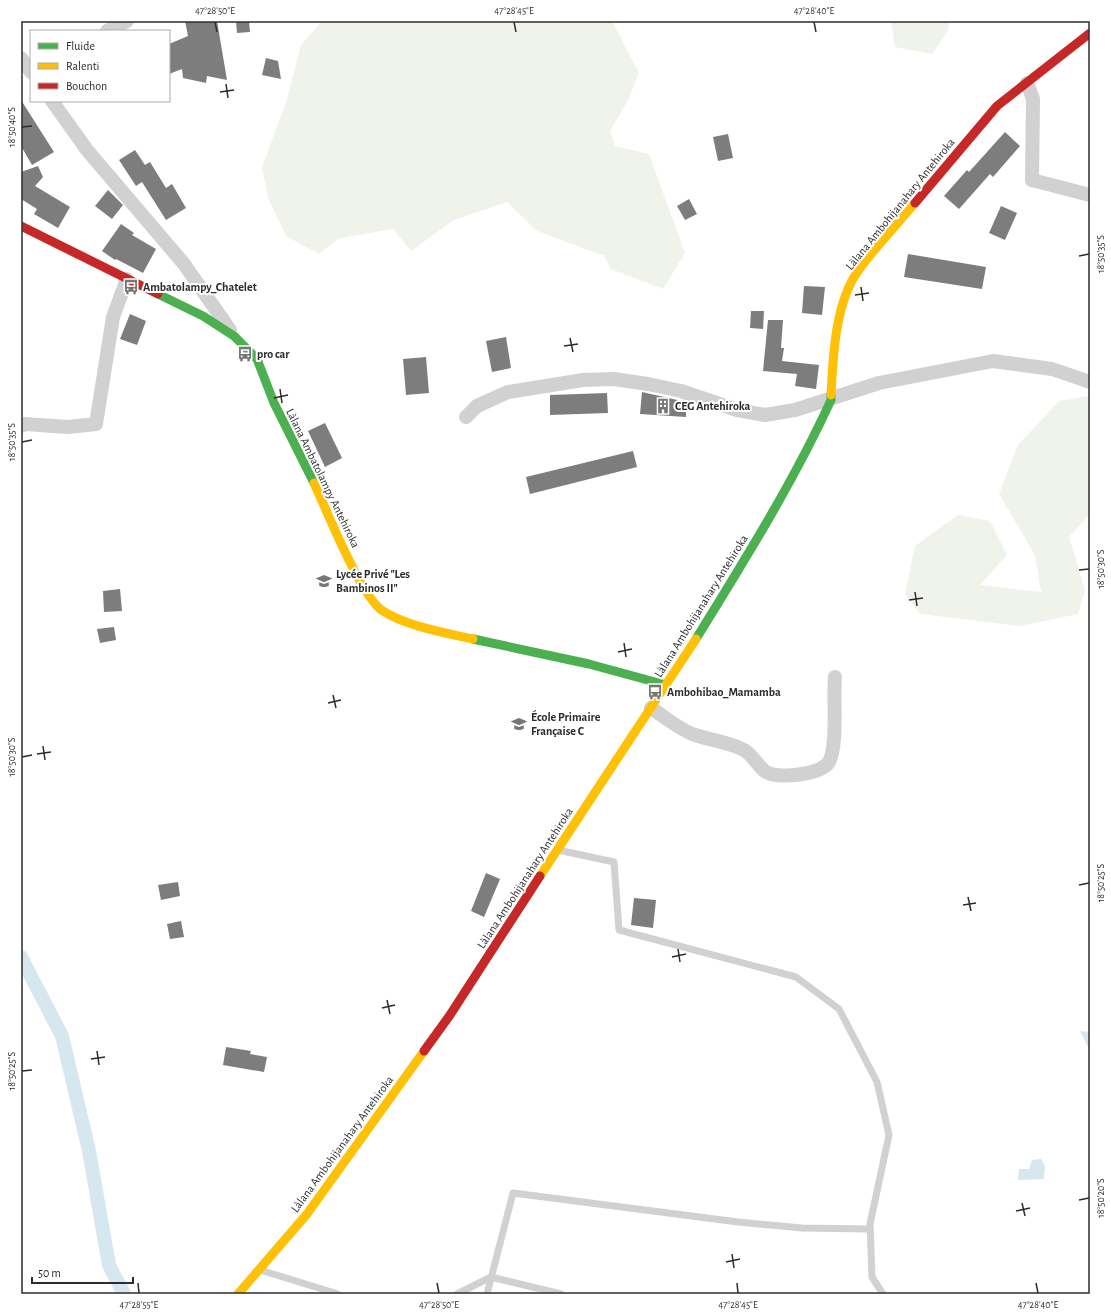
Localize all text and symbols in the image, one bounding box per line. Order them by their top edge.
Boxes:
text: 47°28'50"E [195,6,235,16]
text: 47°28'45"E [494,6,534,16]
text: 47°28'40"E [794,6,834,16]
legend [30,30,170,102]
text: Fluide [66,40,95,52]
text: Ralenti [66,60,99,72]
text: Bouchon [66,80,107,92]
text: 18°50'40"S [7,107,17,147]
street label: Làlana Ambohijanahary Antehiroka [843,136,958,273]
text: 18°50'35"S [1096,235,1106,273]
bus stop icon: Ambatolampy_Chatelet [122,278,140,296]
place label: Ambatolampy_Chatelet [143,281,257,294]
bus stop icon: pro car [236,345,254,363]
place label: pro car [257,348,290,360]
building icon: CEG Antehiroka [654,397,672,415]
place label: CEG Antehiroka [675,400,751,412]
street label: Làlana Ambatolampy Antehiroka [283,407,362,550]
text: 18°50'35"S [7,423,17,461]
street label: Làlana Ambohijanahary Antehiroka [652,532,751,680]
text: 18°50'30"S [1096,549,1106,589]
place label: Lycée Privé "Les Bambinos II" [336,568,410,594]
school or university icon: Lycée Privé "Les Bambinos II" [315,572,333,590]
bus stop icon: Ambohibao_Mamamba [646,683,664,701]
place label: Ambohibao_Mamamba [667,686,781,699]
place label: École Primaire Française C [531,709,601,737]
school or university icon: École Primaire Française C [510,715,528,733]
text: 18°50'30"S [7,737,17,777]
street label: Làlana Ambohijanahary Antehiroka [475,805,576,951]
text: 18°50'25"S [1096,863,1106,902]
text: 18°50'25"S [7,1051,17,1090]
street label: Làlana Ambohijanahary Antehiroka [289,1073,397,1215]
text: 18°50'20"S [1096,1178,1106,1218]
scale bar [32,1259,133,1285]
text: 50 m [38,1267,61,1279]
text: 47°28'55"E [120,1300,159,1310]
text: 47°28'50"E [419,1300,459,1310]
text: 47°28'45"E [718,1300,758,1310]
text: 47°28'40"E [1018,1300,1058,1310]

